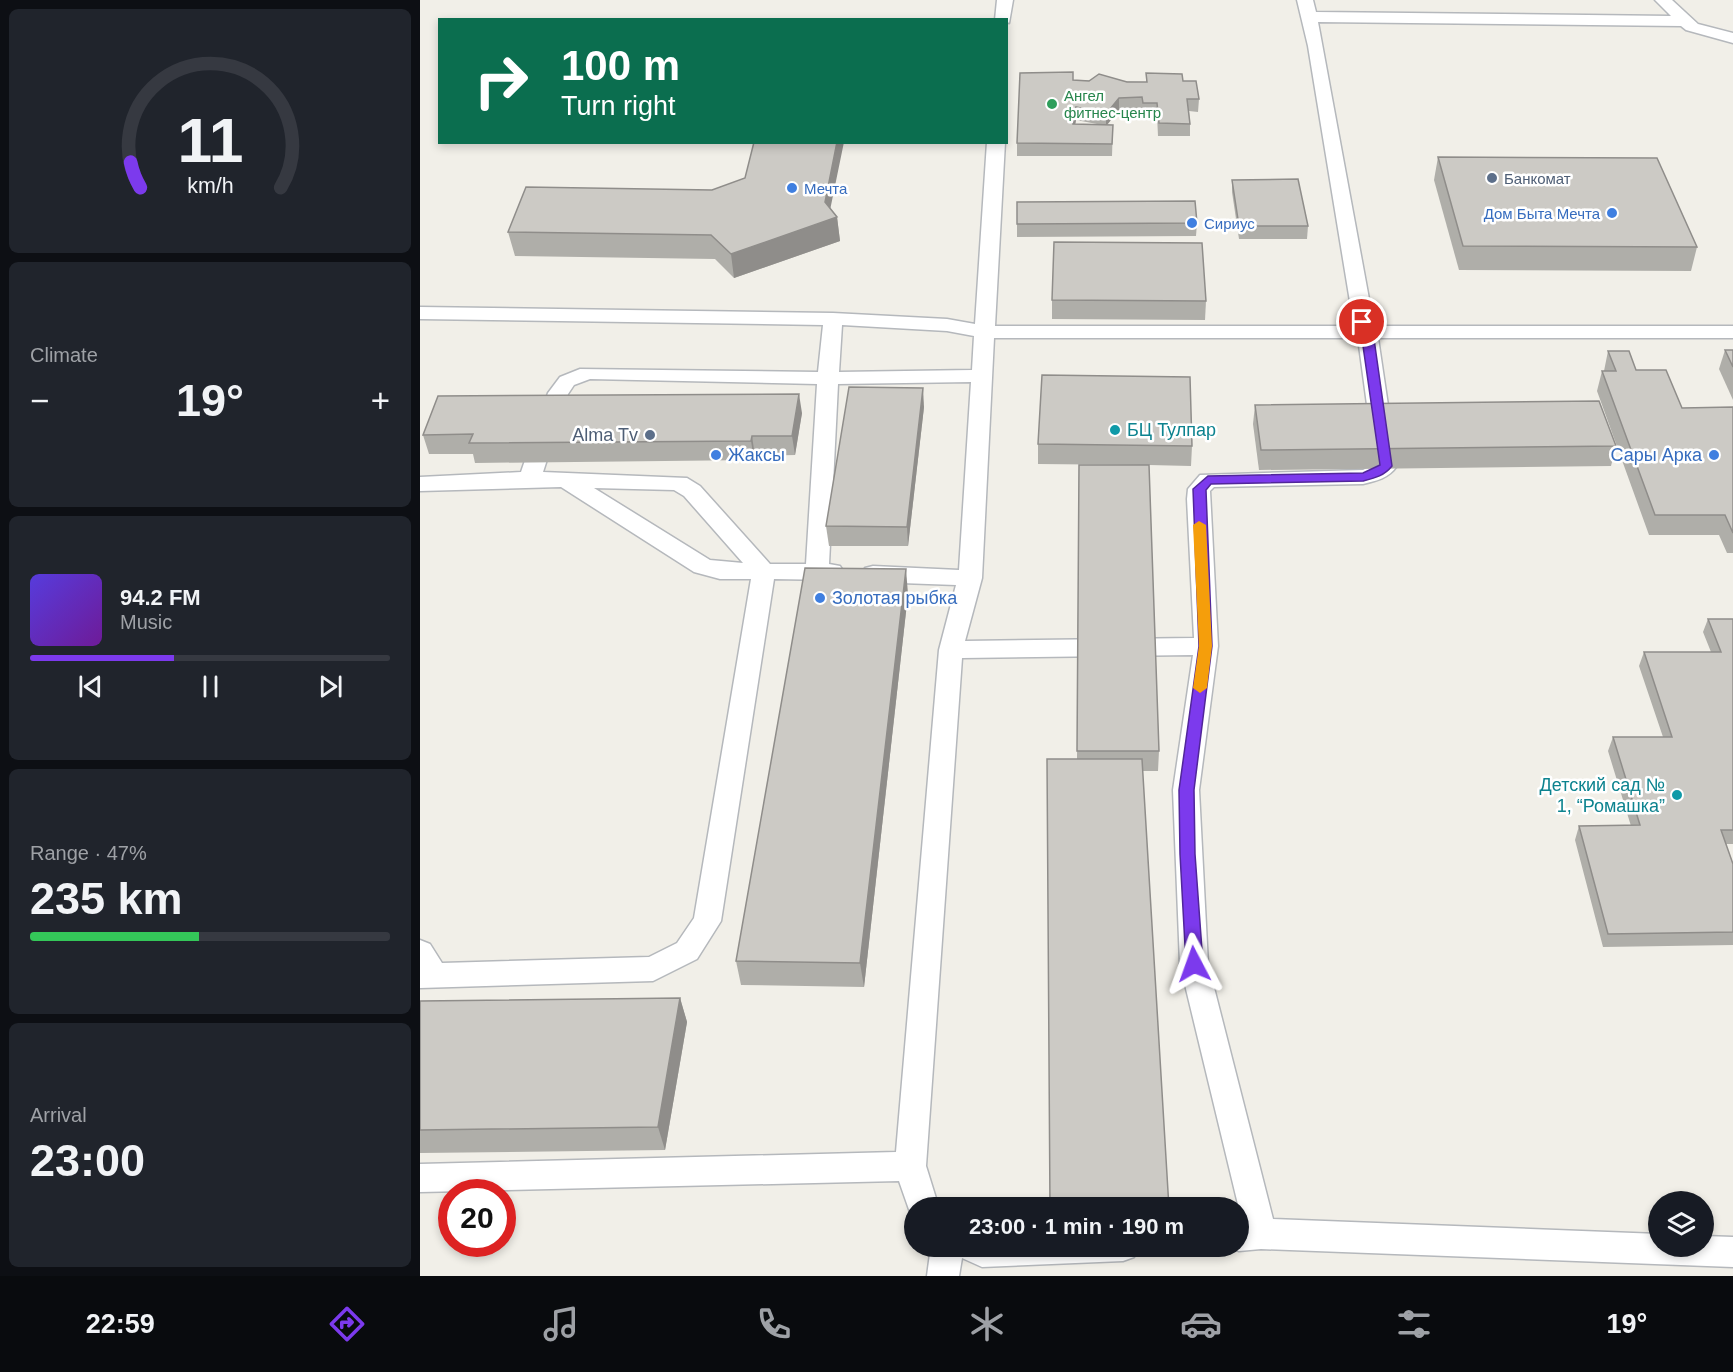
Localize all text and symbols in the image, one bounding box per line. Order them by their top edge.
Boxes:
icon: right [462,42,540,120]
text: 100 m [561,42,680,89]
place label: Ангел фитнес-центр [1064,87,1161,121]
text: Turn right [561,91,676,121]
marker: Ангел фитнес-центр [1045,97,1059,111]
text: 11 [177,106,243,175]
place label: Банкомат [1504,170,1571,187]
marker: Банкомат [1485,171,1499,185]
text: km/h [187,175,233,199]
place label: Мечта [804,180,848,197]
marker: Мечта [785,181,799,195]
place label: Дом Быта Мечта [1484,205,1601,222]
marker: Дом Быта Мечта [1605,206,1619,220]
place label: Сириус [1204,215,1255,232]
marker: Сириус [1185,216,1199,230]
pin [1336,296,1387,347]
icon: arrive [1345,305,1378,338]
text: Climate [30,344,98,366]
text: 19° [176,375,244,426]
text: − [30,382,49,419]
text: + [371,382,390,419]
place label: БЦ Тулпар [1127,420,1216,440]
marker: БЦ Тулпар [1108,423,1122,437]
place label: Alma Tv [572,425,638,445]
marker: Alma Tv [643,428,657,442]
place label: Жаксы [728,445,785,465]
place label: Сары Арка [1611,445,1703,465]
marker: Жаксы [709,448,723,462]
marker: Сары Арка [1707,448,1721,462]
text: 94.2 FM [120,585,201,610]
place label: Золотая рыбка [832,588,958,608]
marker: Золотая рыбка [813,591,827,605]
text: Music [120,611,172,633]
icon: previous [74,670,107,703]
icon: pause [194,670,227,703]
icon: next [314,670,347,703]
place label: Детский сад № 1, “Ромашка” [1540,775,1665,816]
marker: Детский сад № 1, “Ромашка” [1670,788,1684,802]
text: Range · 47% [30,842,147,864]
text: 235 km [30,873,183,924]
position arrow [1162,932,1226,996]
text: Arrival [30,1104,87,1126]
text: 23:00 [30,1135,145,1186]
speed limit sign: 20 [438,1179,516,1257]
map controls [1648,1191,1714,1257]
button: layers [1648,1191,1714,1257]
text: 23:00 · 1 min · 190 m [969,1214,1184,1239]
icon: directions [326,1303,368,1345]
icon: music [540,1303,582,1345]
icon: phone [753,1303,795,1345]
icon: climate [966,1303,1008,1345]
icon: car [1180,1303,1222,1345]
icon: filters [1393,1303,1435,1345]
text: 22:59 [86,1309,155,1339]
text: 19° [1606,1309,1647,1339]

